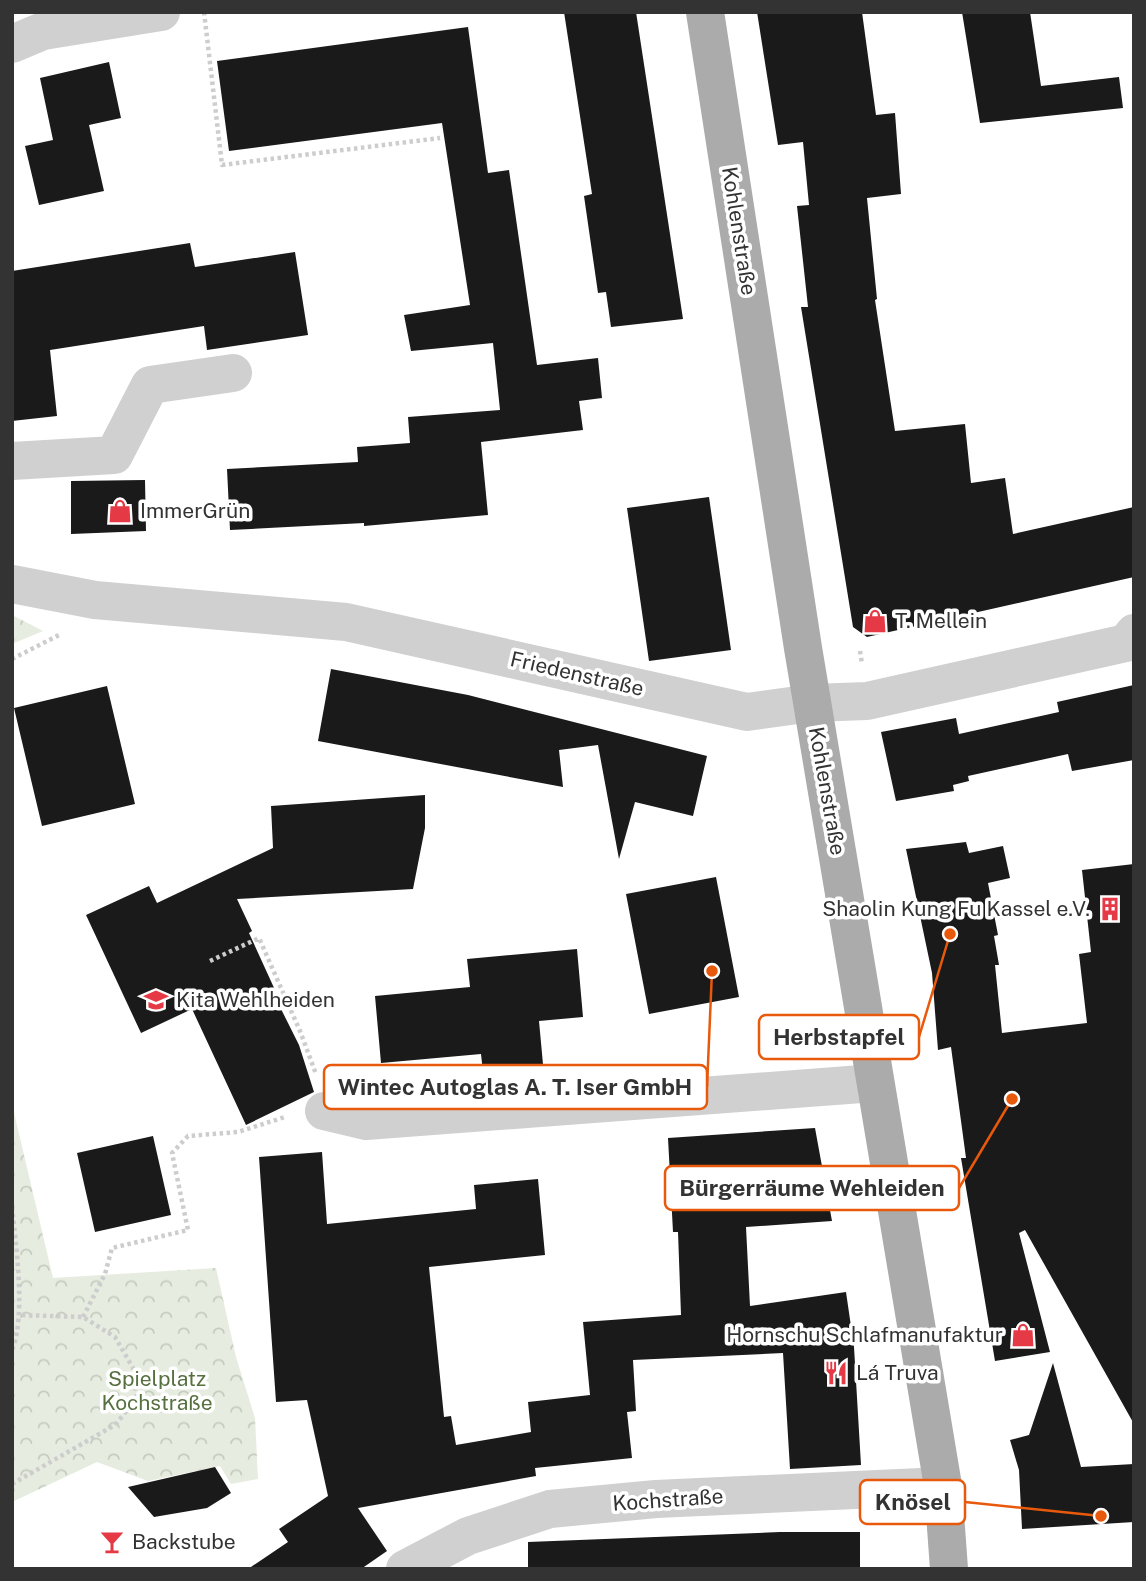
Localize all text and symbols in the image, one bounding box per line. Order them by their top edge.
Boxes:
street label: Kohlenstraße [717,165,762,297]
shop icon: ImmerGrün [106,497,134,525]
place label: ImmerGrün [140,498,250,523]
shop icon: T. Mellein [861,607,889,635]
place label: T. Mellein [895,608,987,633]
street label: Friedenstraße [508,646,646,701]
street label: Kohlenstraße [804,725,851,857]
building icon: Shaolin Kung Fu Kassel e.V. [1096,895,1124,923]
place label: Shaolin Kung Fu Kassel e.V. [822,896,1090,921]
school or university icon: Kita Wehlheiden [142,986,170,1014]
place label: Kita Wehlheiden [176,987,335,1012]
callout: Herbstapfel [759,1015,919,1059]
text: Herbstapfel [773,1023,905,1050]
callout: Wintec Autoglas A. T. Iser GmbH [324,1065,707,1109]
text: Wintec Autoglas A. T. Iser GmbH [338,1073,692,1100]
callout: Bürgerräume Wehleiden [665,1166,959,1210]
text: Bürgerräume Wehleiden [679,1174,945,1201]
shop icon: Hornschu Schlafmanufaktur [1009,1321,1037,1349]
place label: Hornschu Schlafmanufaktur [726,1322,1003,1347]
restaurant icon: Lá Truva [822,1359,850,1387]
place label: Lá Truva [856,1360,939,1385]
park label: Spielplatz Kochstraße [101,1366,213,1415]
callout: Knösel [860,1480,965,1524]
street label: Kochstraße [612,1483,724,1516]
text: Knösel [875,1488,951,1515]
bar icon: Backstube [98,1528,126,1556]
place label: Backstube [132,1529,236,1554]

